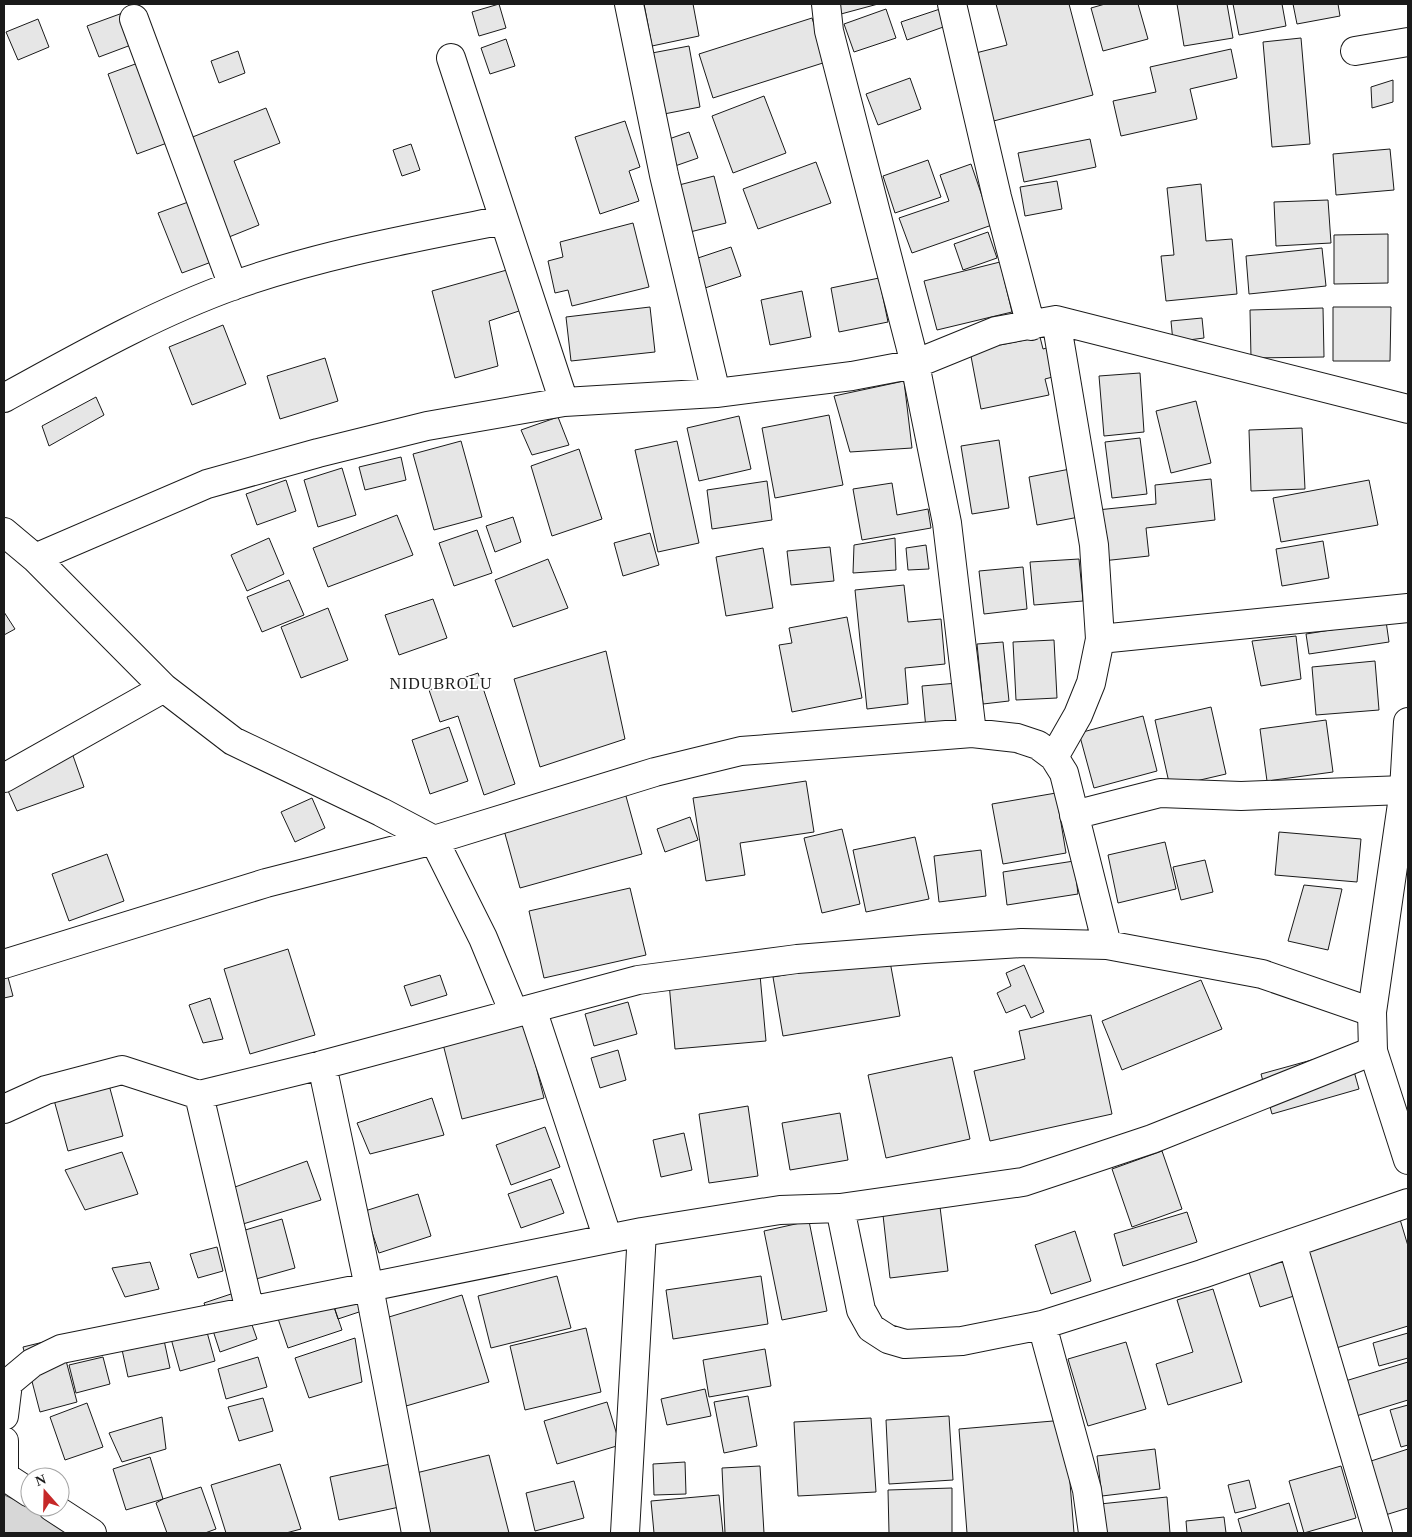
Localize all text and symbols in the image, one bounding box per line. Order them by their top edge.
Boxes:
district label: NIDUBROLU [389,675,493,692]
north arrow [20,1467,70,1517]
text: N [33,1471,48,1489]

